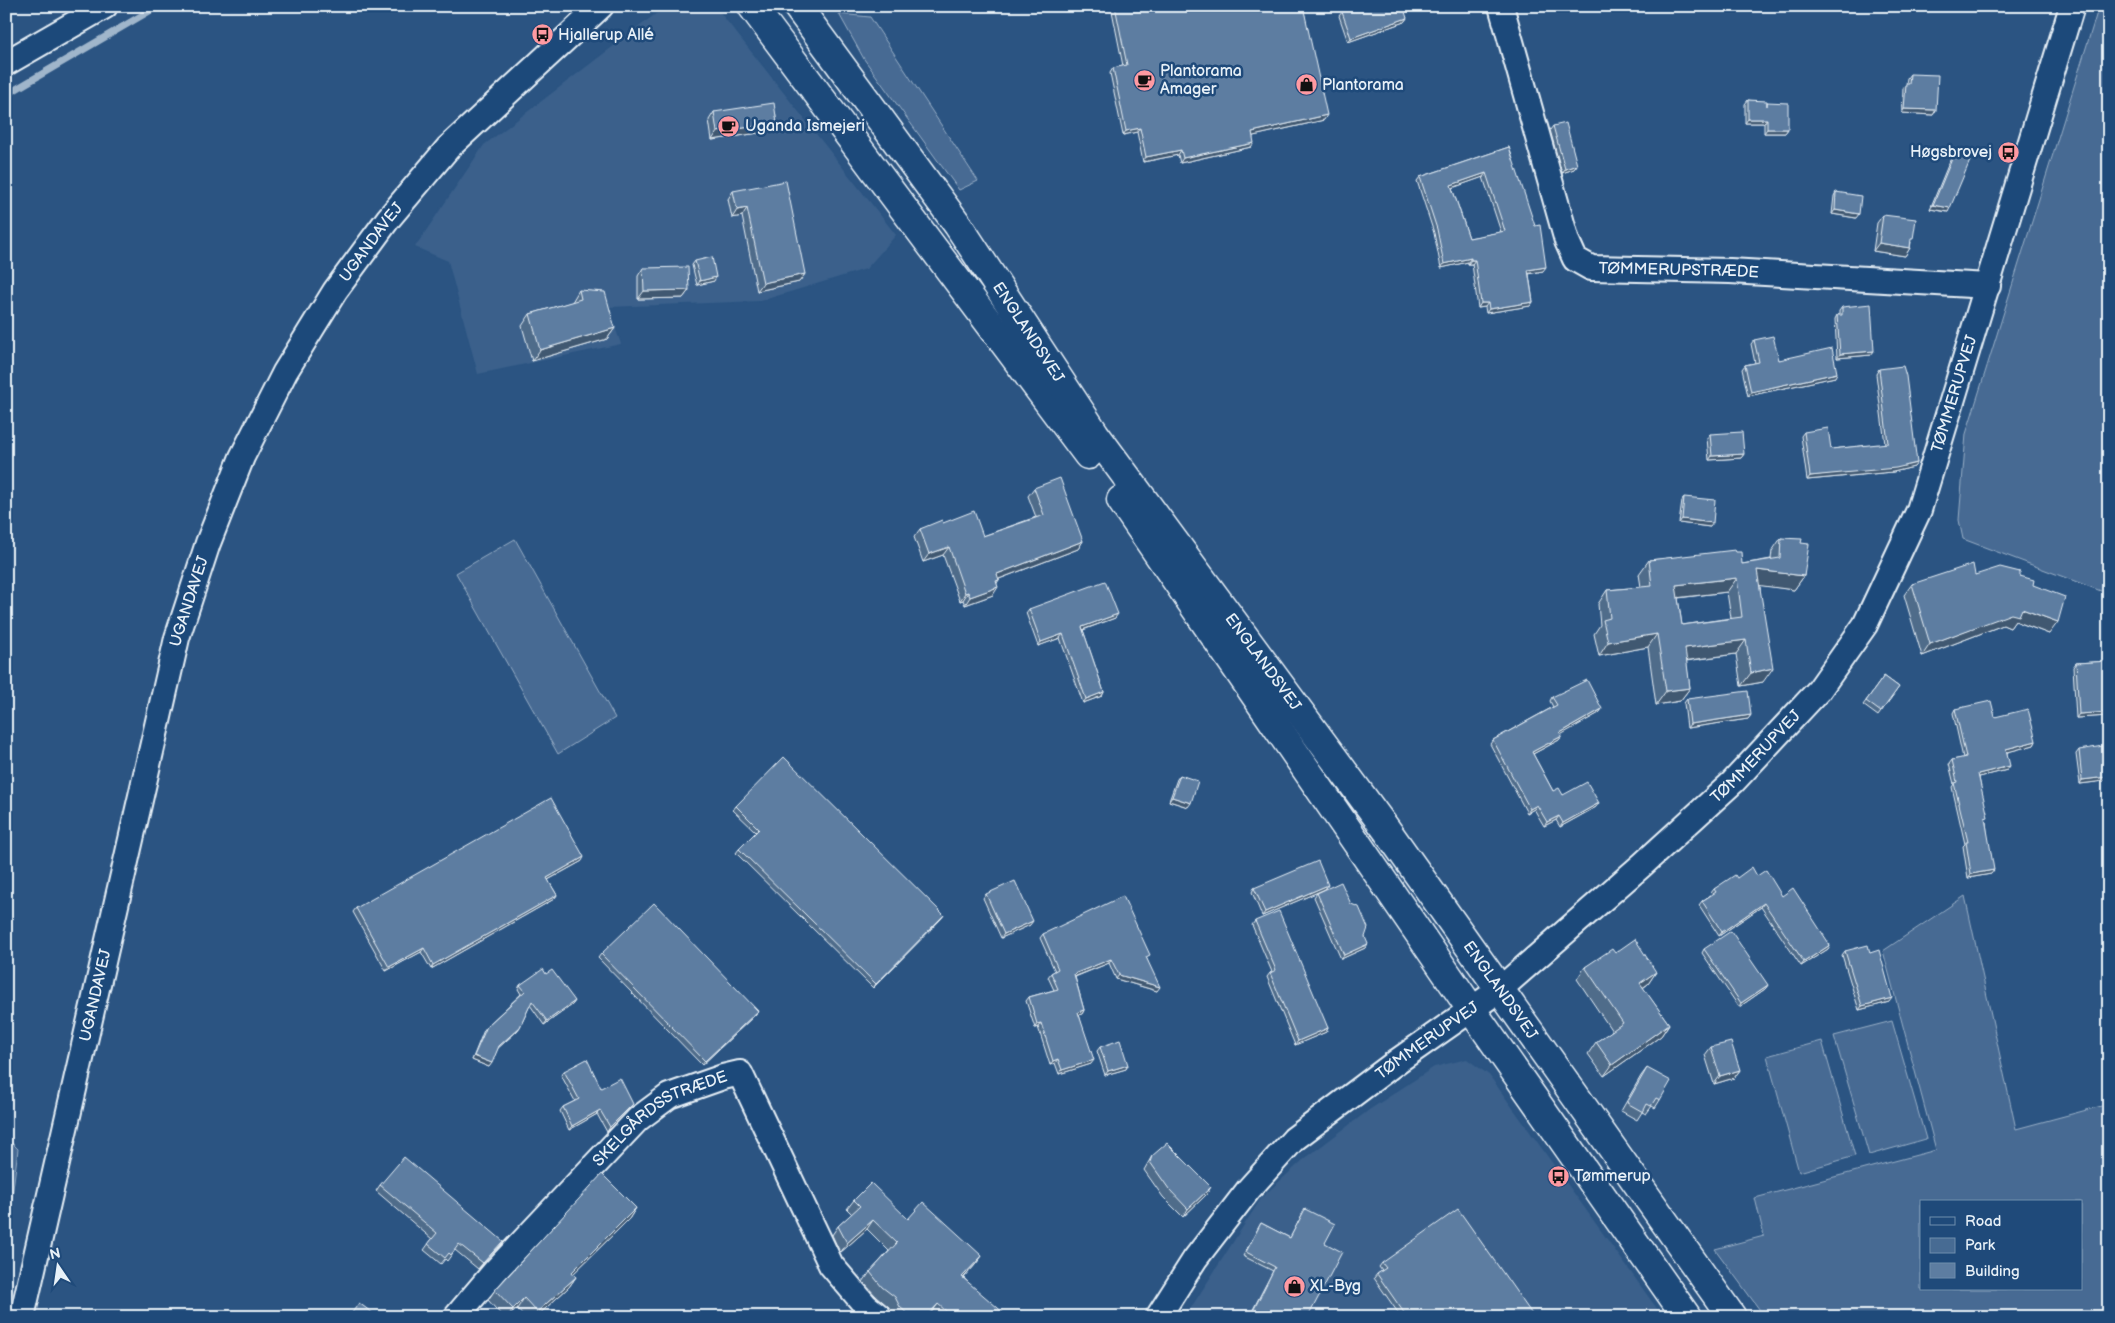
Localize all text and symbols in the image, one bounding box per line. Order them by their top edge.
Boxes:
bus stop icon: Hjallerup Allé [530,23,554,47]
place label: Hjallerup Allé [558,26,654,45]
place label: Plantorama Amager [1160,62,1242,99]
cafe icon: Plantorama Amager [1132,68,1156,92]
shop icon: Plantorama [1294,73,1318,97]
place label: Plantorama [1322,76,1404,95]
cafe icon: Uganda Ismejeri [717,114,741,138]
place label: Uganda Ismejeri [745,117,865,136]
bus stop icon: Høgsbrovej [1996,140,2020,164]
place label: Høgsbrovej [1910,143,1992,162]
street label: UGANDAVEJ [335,199,407,286]
street label: TØMMERUPSTRÆDE [1598,259,1759,282]
street label: ENGLANDSVEJ [989,278,1068,386]
street label: TØMMERUPVEJ [1927,333,1981,455]
street label: UGANDAVEJ [166,553,213,648]
street label: ENGLANDSVEJ [1221,610,1305,715]
street label: TØMMERUPVEJ [1707,706,1805,807]
street label: ENGLANDSVEJ [1459,937,1542,1043]
street label: UGANDAVEJ [76,947,115,1043]
street label: TØMMERUPVEJ [1372,998,1483,1084]
street label: SKELGÅRDSSTRÆDE [589,1067,730,1170]
bus stop icon: Tømmerup [1546,1164,1570,1188]
place label: Tømmerup [1574,1167,1651,1186]
legend [1920,1200,2082,1290]
text: Road [1965,1212,2001,1231]
text: Park [1965,1236,1996,1255]
north arrow [32,1240,82,1290]
text: N [48,1244,62,1263]
text: Building [1965,1262,2020,1281]
shop icon: XL-Byg [1282,1274,1306,1298]
place label: XL-Byg [1309,1277,1361,1296]

